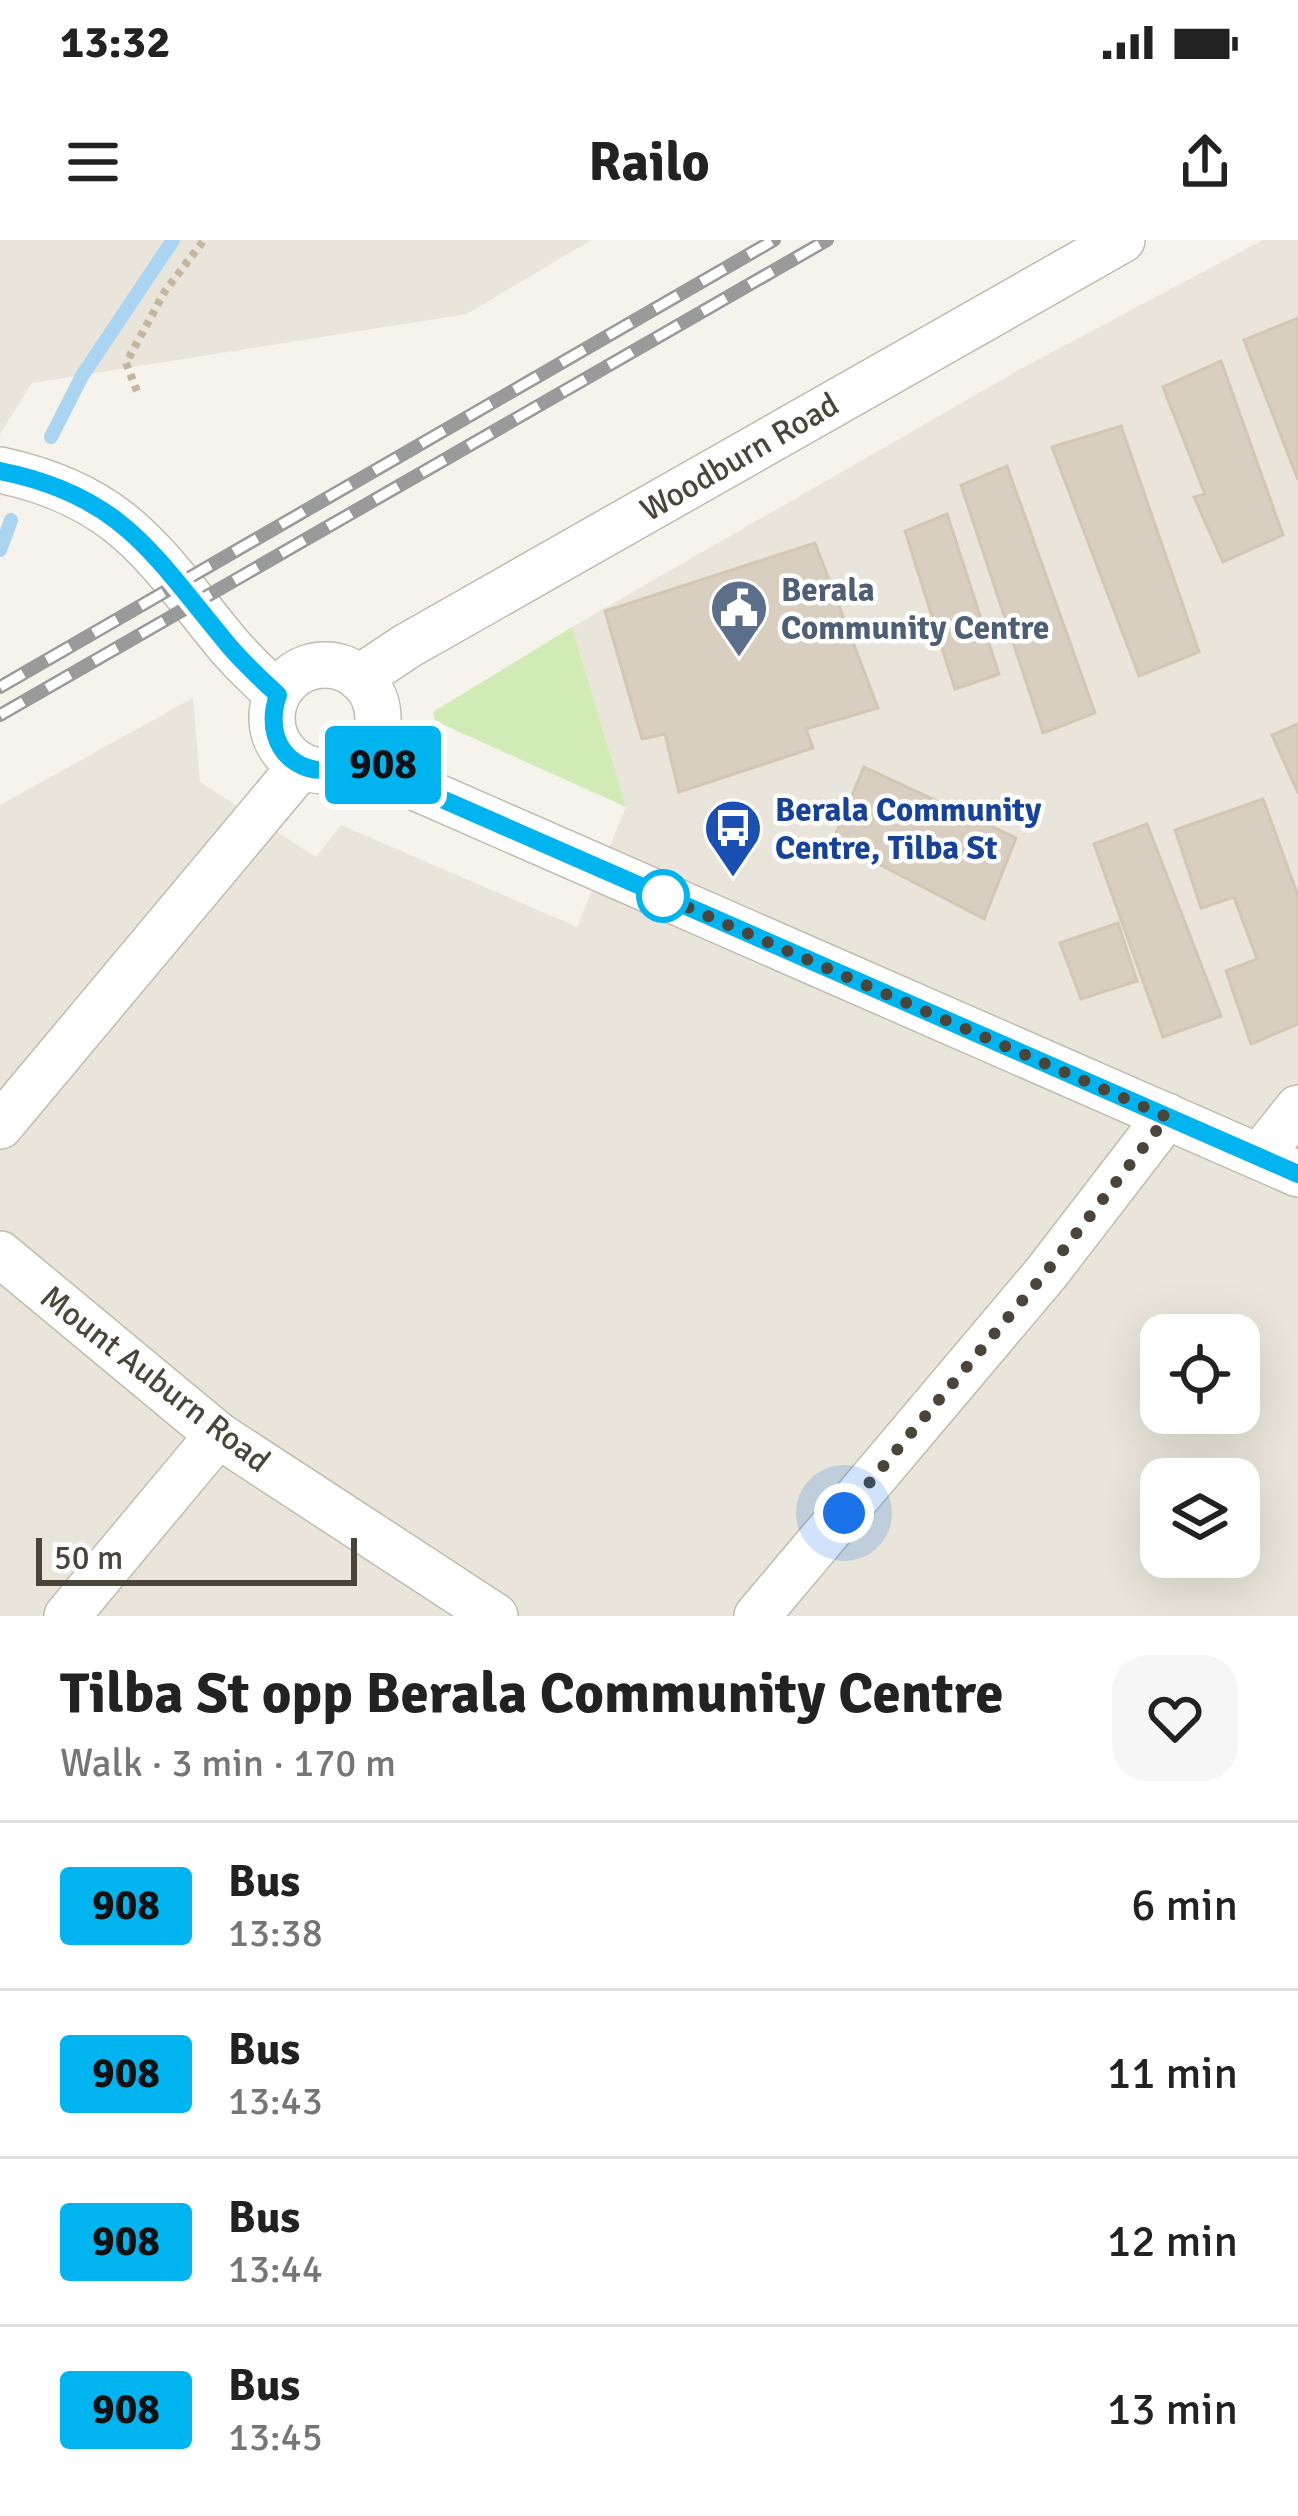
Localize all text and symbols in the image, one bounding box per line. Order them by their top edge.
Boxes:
text: 13:32 [60,15,170,70]
icon: menu [60,129,126,195]
text: Railo [588,129,710,196]
icon: share [1172,129,1238,195]
street label: Woodburn Road [633,384,846,531]
place label: Berala Community Centre [781,570,1049,649]
public building icon: Berala Community Centre [708,577,770,659]
line badge: 908 [314,726,452,804]
text: 908 [349,739,417,790]
place label: Berala Community Centre, Tilba St [775,790,1042,869]
bus stop icon: Berala Community Centre, Tilba St [702,797,764,879]
unlabelled marker [638,871,688,921]
street label: Mount Auburn Road [32,1277,278,1482]
map controls [1140,1314,1260,1578]
button: locate [1140,1314,1260,1434]
button: layers [1140,1458,1260,1578]
your location [814,1483,874,1543]
scale bar [36,1532,357,1585]
text: 50 m [54,1538,123,1579]
button: heart [1112,1655,1238,1781]
text: Tilba St opp Berala Community Centre [60,1658,1004,1729]
text: Walk · 3 min · 170 m [60,1739,396,1787]
text: Bus [228,1854,300,1909]
text: 6 min [1131,1878,1238,1933]
text: 908 [92,1880,160,1931]
text: 13:38 [228,1909,323,1957]
text: Bus [228,2022,300,2077]
text: 11 min [1107,2046,1238,2101]
text: 908 [92,2048,160,2099]
text: 13:43 [228,2077,323,2125]
text: Bus [228,2190,300,2245]
text: 12 min [1107,2214,1238,2269]
text: 908 [92,2216,160,2267]
text: 13:44 [228,2245,323,2293]
text: Bus [228,2358,300,2413]
text: 13 min [1107,2382,1238,2437]
text: 908 [92,2384,160,2435]
text: 13:45 [228,2413,323,2461]

